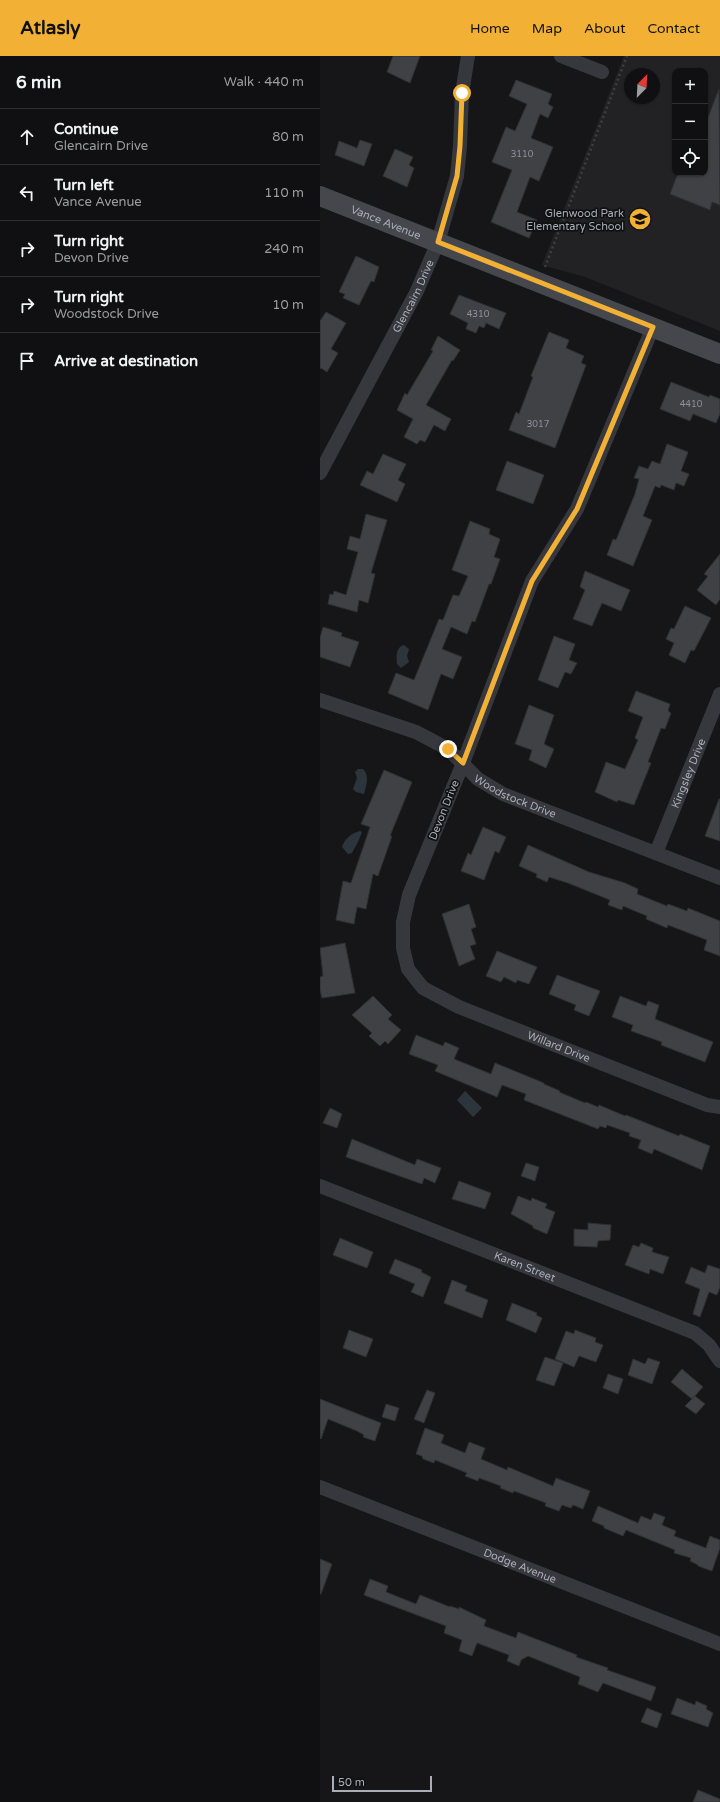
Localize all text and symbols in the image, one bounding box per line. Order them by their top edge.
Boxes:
text: Atlasly [20,17,80,39]
text: Home [470,20,510,37]
text: Map [532,20,562,37]
text: About [584,20,626,37]
text: Contact [648,20,700,37]
north arrow [624,68,660,104]
map controls [672,68,708,176]
button: + [672,68,708,104]
text: 6 min [16,72,61,93]
text: Walk · 440 m [224,74,304,90]
route start [453,84,471,102]
button: − [672,104,708,140]
text: Continue [54,120,118,138]
icon: ahead [16,126,38,148]
text: 80 m [272,129,304,145]
text: Glencairn Drive [54,138,148,154]
button: locate [672,140,708,176]
house number: 3110 [511,149,534,160]
text: Turn left [54,176,114,194]
icon: left [16,182,38,204]
text: 110 m [264,185,304,201]
text: Vance Avenue [54,194,142,210]
street label: Vance Avenue [349,202,423,242]
school or university icon: Glenwood Park Elementary School [627,206,653,232]
place label: Glenwood Park Elementary School [526,207,624,233]
text: Turn right [54,232,124,250]
icon: right [16,238,38,260]
text: 240 m [264,241,304,257]
text: Devon Drive [54,250,129,266]
street label: Glencairn Drive [390,258,436,335]
text: Turn right [54,288,124,306]
icon: right [16,294,38,316]
text: 10 m [272,297,304,313]
text: Woodstock Drive [54,306,159,322]
house number: 4310 [467,309,490,320]
icon: arrive [16,350,38,372]
text: Arrive at destination [54,352,198,370]
house number: 4410 [680,399,703,410]
house number: 3017 [527,419,550,430]
street label: Kingsley Drive [668,737,708,810]
route end [439,740,457,758]
street label: Woodstock Drive [472,772,558,820]
street label: Devon Drive [426,778,462,842]
street label: Willard Drive [526,1028,592,1065]
street label: Karen Street [492,1248,557,1284]
street label: Dodge Avenue [482,1545,558,1586]
scale bar [332,1774,432,1793]
text: 50 m [338,1776,365,1789]

